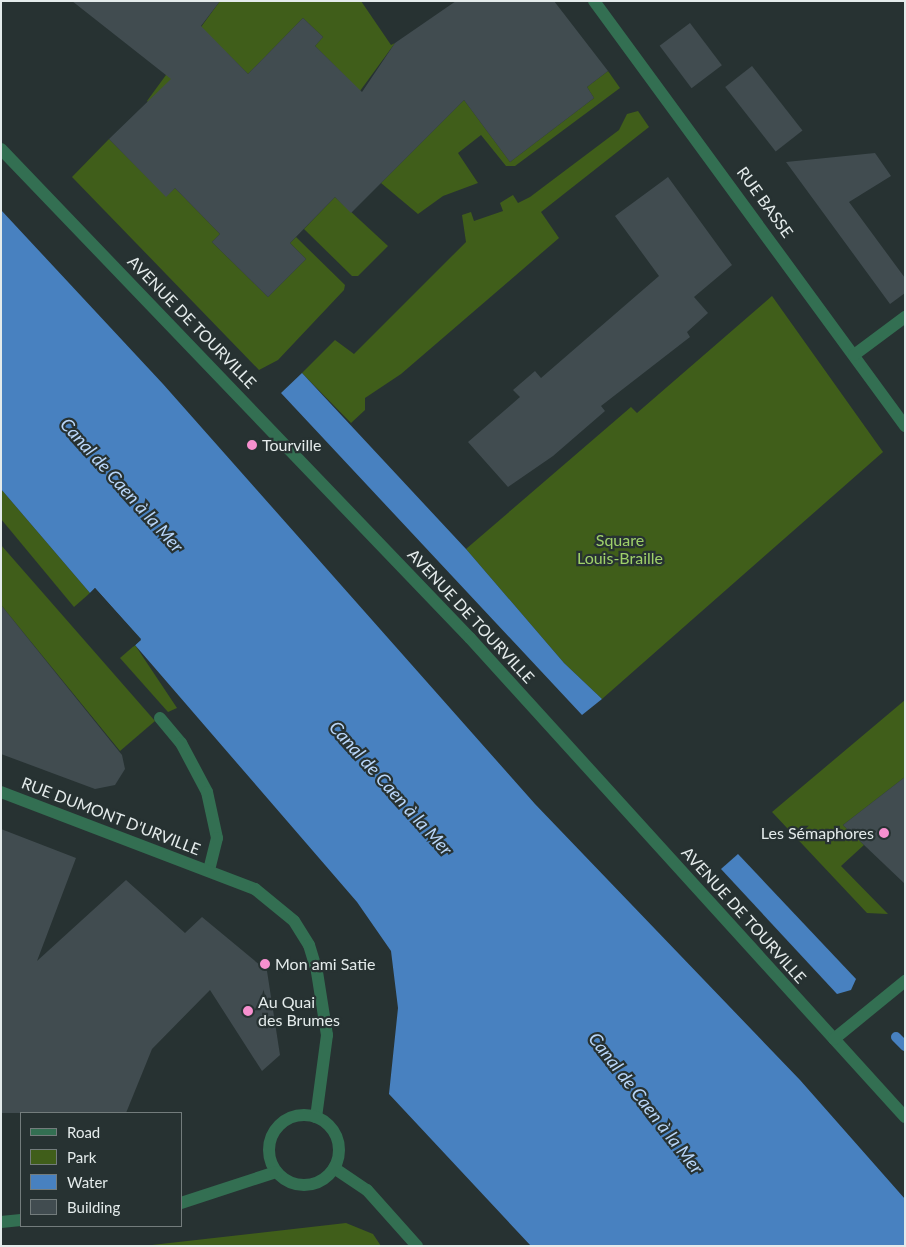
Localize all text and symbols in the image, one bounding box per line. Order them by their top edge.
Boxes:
street label: RUE BASSE [733,163,797,241]
street label: AVENUE DE TOURVILLE [124,252,260,392]
water label: Canal de Caen à la Mer [56,413,188,557]
place label: Tourville [262,435,321,455]
marker: Tourville [246,439,258,451]
park label: Square Louis-Braille [577,530,663,568]
street label: AVENUE DE TOURVILLE [404,545,538,687]
water label: Canal de Caen à la Mer [325,716,457,860]
street label: RUE DUMONT D'URVILLE [19,773,203,859]
place label: Les Sémaphores [761,823,874,843]
marker: Les Sémaphores [878,827,890,839]
street label: AVENUE DE TOURVILLE [678,843,810,987]
place label: Mon ami Satie [275,954,375,974]
marker: Mon ami Satie [259,958,271,970]
place label: Au Quai des Brumes [258,992,340,1030]
marker: Au Quai des Brumes [242,1005,254,1017]
water label: Canal de Caen à la Mer [584,1028,708,1178]
legend [20,1112,182,1227]
text: Road [67,1123,100,1141]
text: Park [67,1148,96,1166]
text: Water [67,1173,108,1191]
text: Building [67,1198,120,1216]

